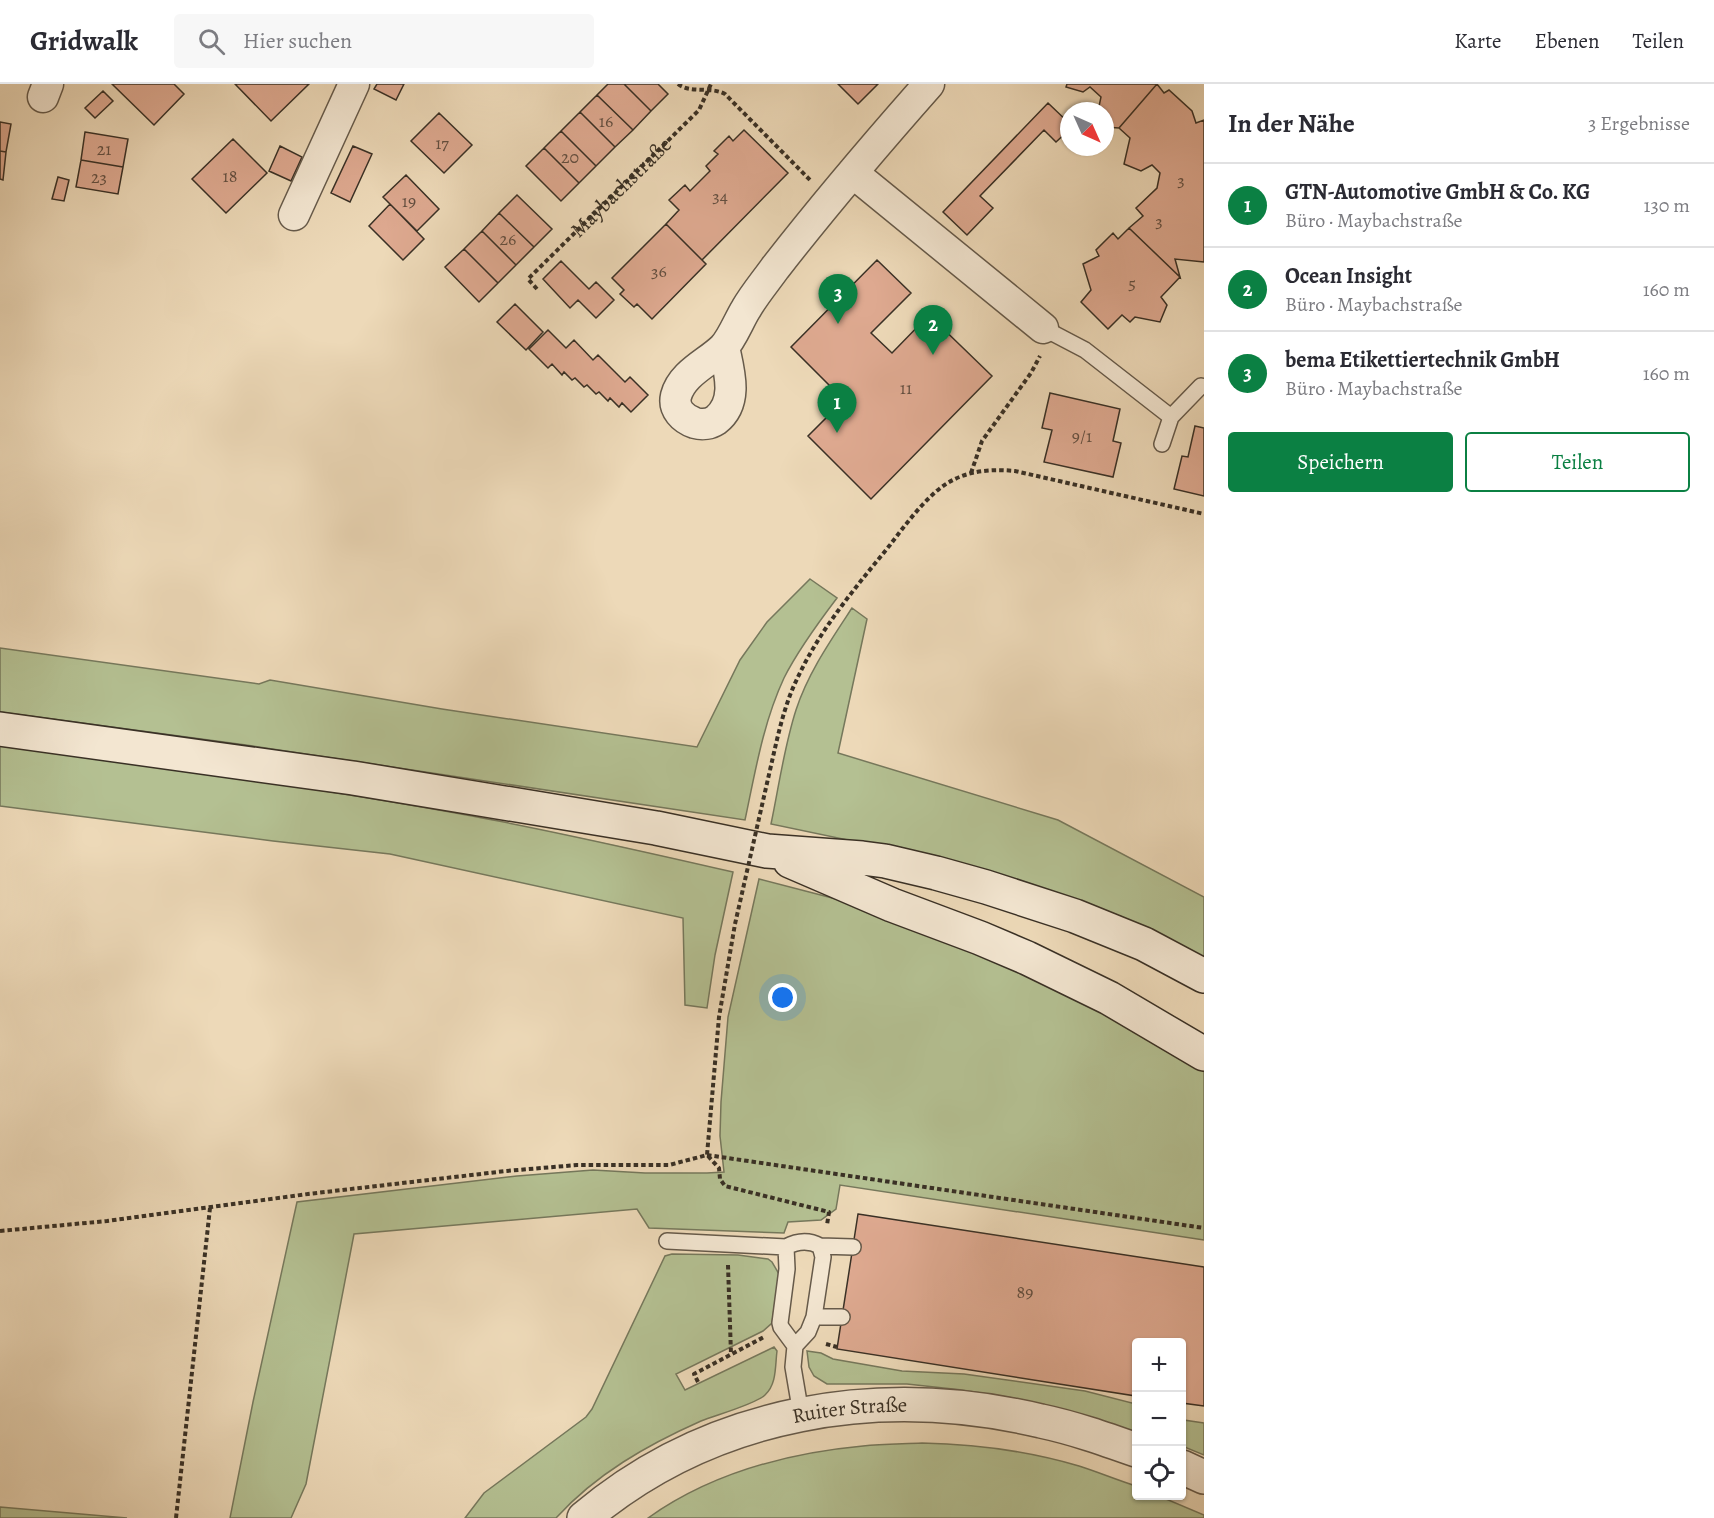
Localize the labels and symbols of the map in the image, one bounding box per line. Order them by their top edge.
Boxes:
north arrow [1060,102,1114,156]
house number: 16 [599,109,613,133]
house number: 17 [435,131,449,155]
street label: Maybachstraße [564,131,678,244]
house number: 21 [97,137,111,161]
house number: 20 [561,145,579,169]
house number: 18 [223,164,237,188]
house number: 23 [91,165,107,189]
house number: 3 [1177,168,1185,192]
house number: 34 [712,184,728,208]
house number: 19 [402,189,416,213]
house number: 3 [1155,209,1163,233]
house number: 26 [500,227,516,251]
house number: 36 [651,259,667,283]
house number: 5 [1128,271,1136,295]
pin: 3 [818,274,858,324]
pin: 2 [914,306,952,355]
house number: 11 [900,376,912,400]
pin: 1 [818,384,856,433]
house number: 9/1 [1072,424,1092,448]
your location [768,983,797,1012]
house number: 89 [1017,1280,1033,1304]
street label: Ruiter Straße [790,1391,907,1430]

